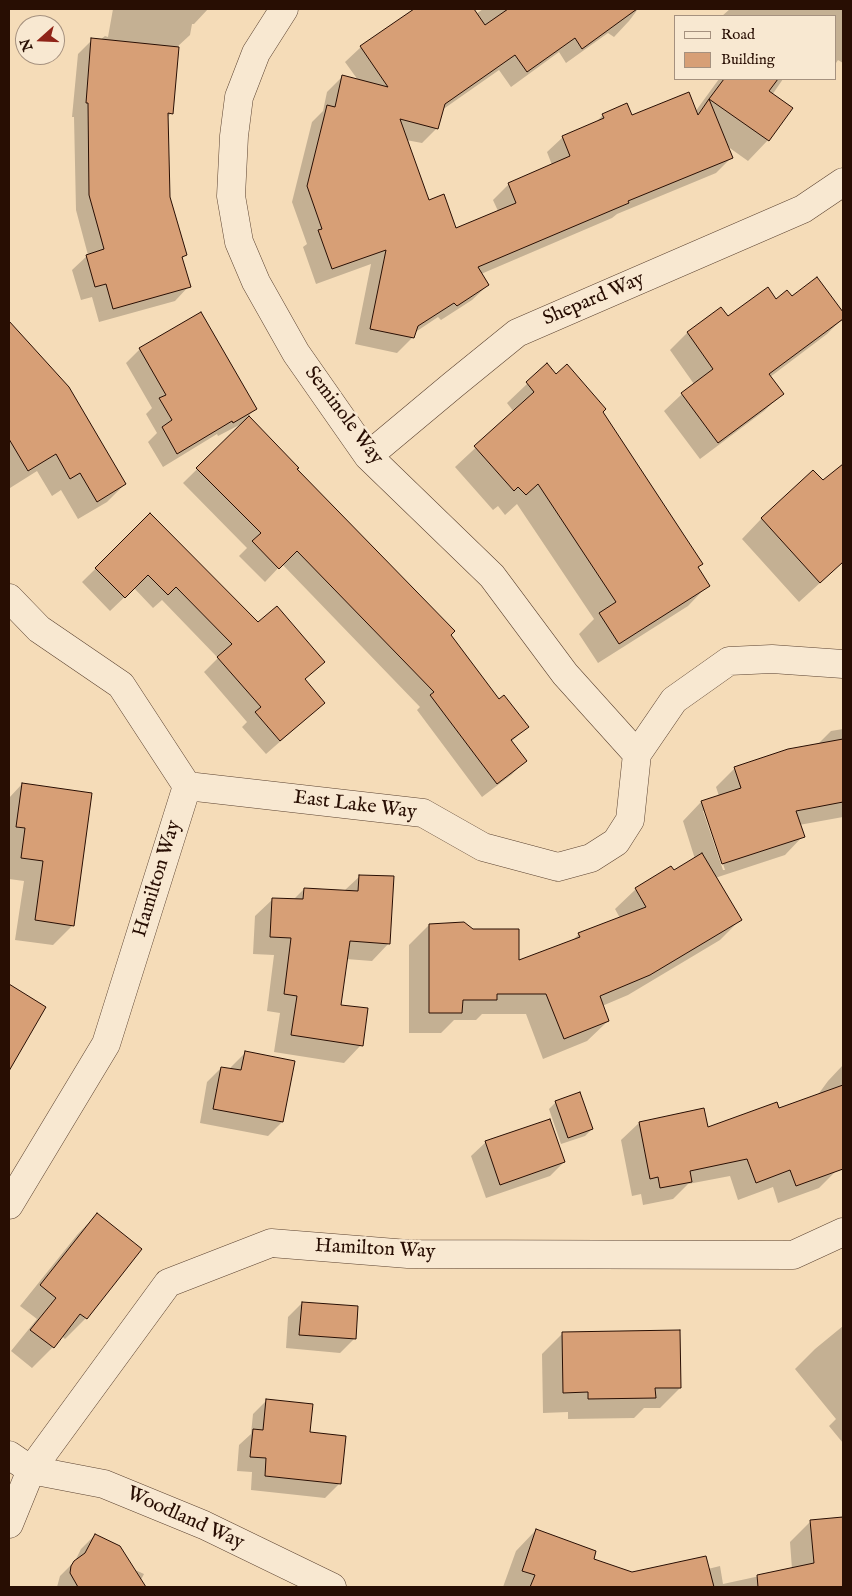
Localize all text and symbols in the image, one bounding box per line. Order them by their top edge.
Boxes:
north arrow [15,15,65,65]
legend [674,15,837,80]
text: Road [721,25,755,44]
text: N [16,36,37,54]
text: Building [721,50,775,69]
street label: Shepard Way [540,268,648,332]
street label: Seminole Way [298,362,388,470]
street label: East Lake Way [292,787,418,825]
street label: Hamilton Way [129,818,187,940]
street label: Hamilton Way [314,1235,436,1265]
street label: Woodland Way [122,1482,248,1556]

